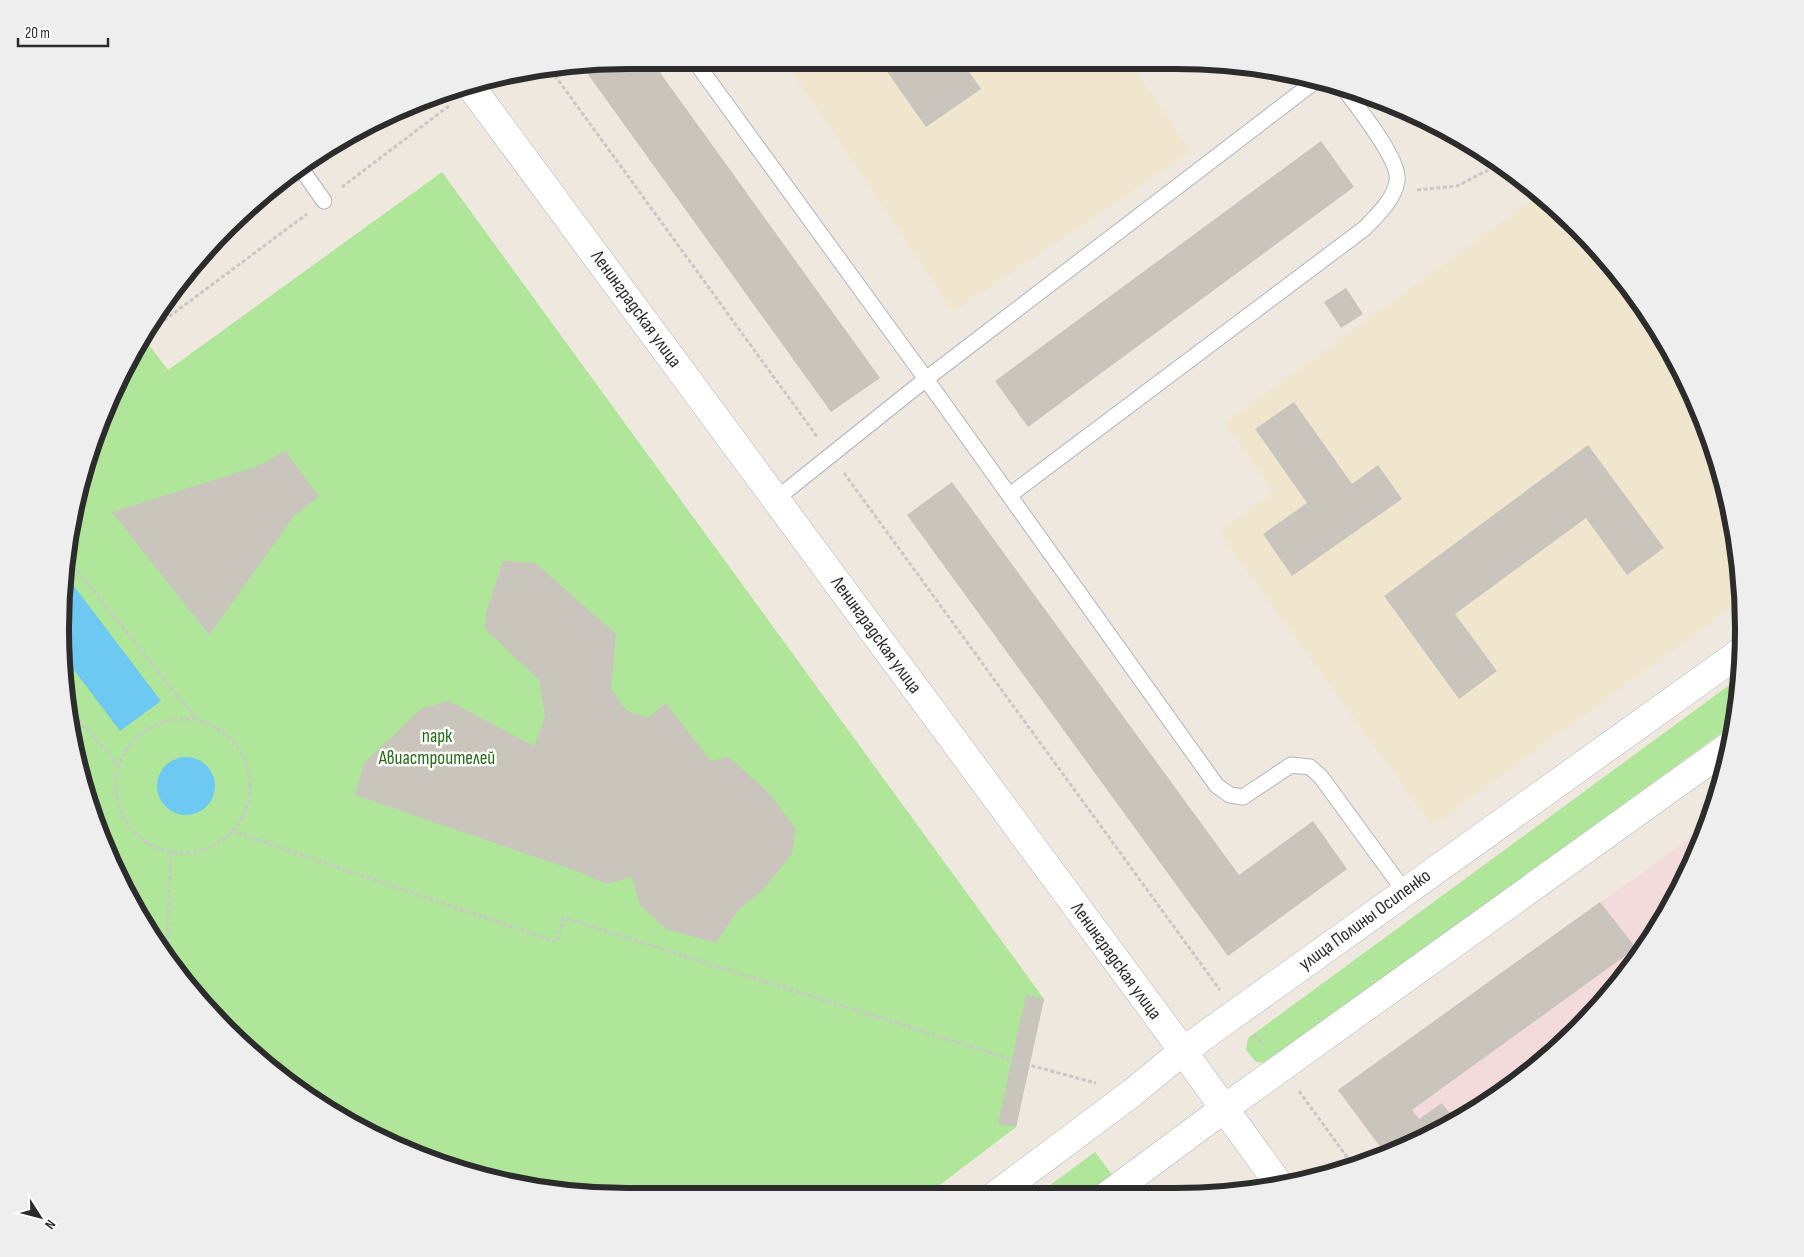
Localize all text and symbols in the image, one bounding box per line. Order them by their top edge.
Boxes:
scale bar [18,15,108,47]
text: 20 m [25,24,50,43]
street label: Ленинградская улица [585,245,686,372]
street label: Ленинградская улица [825,571,926,698]
park label: парк Авиастроителей [378,725,495,770]
street label: улица Полины Осипенко [1295,864,1435,976]
street label: Ленинградская улица [1065,897,1166,1024]
north arrow [15,1192,65,1242]
text: N [41,1216,59,1232]

